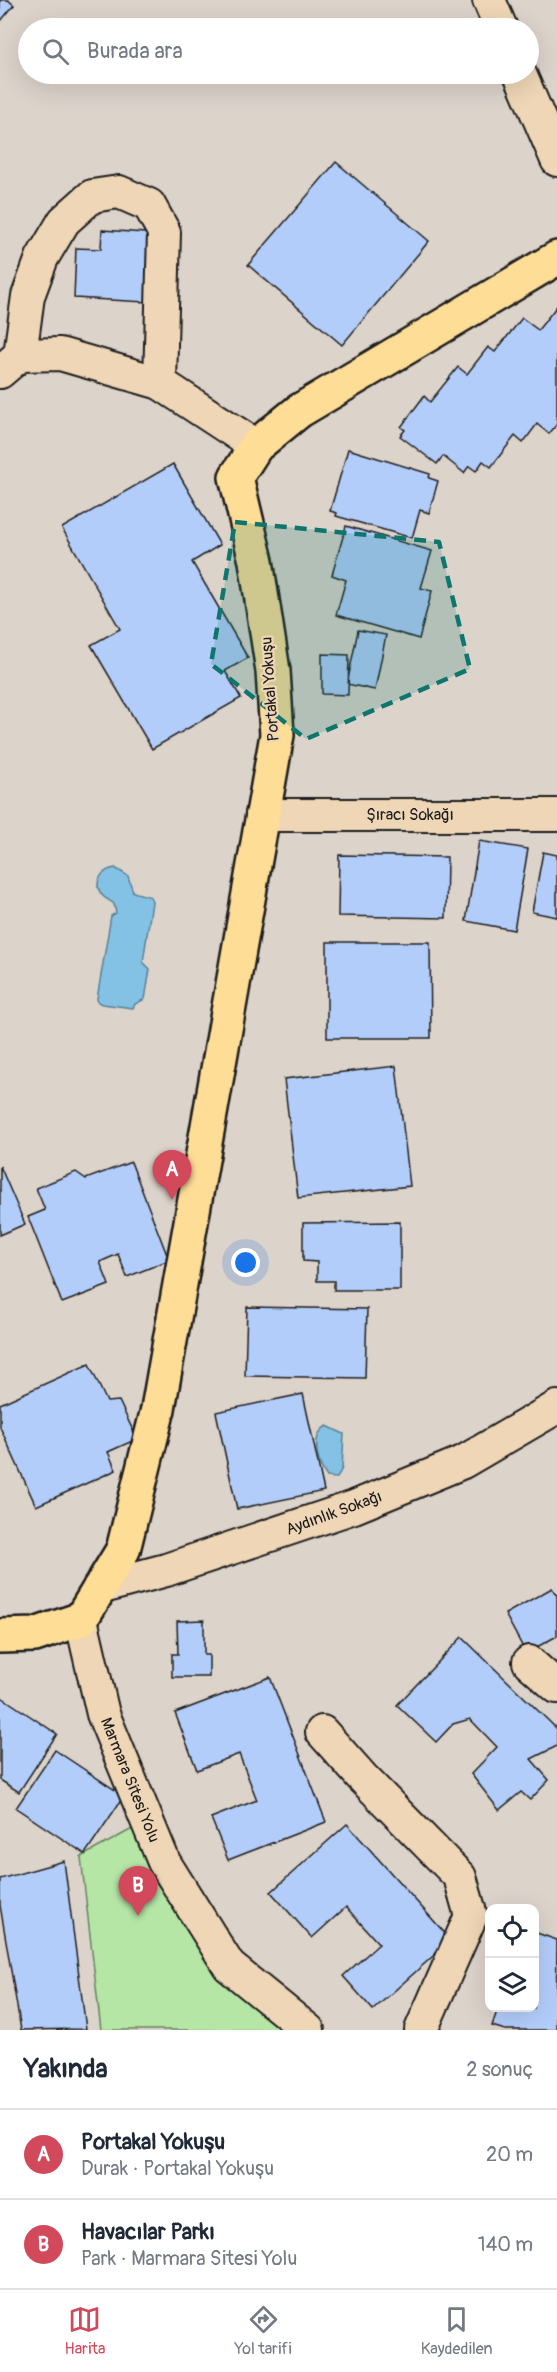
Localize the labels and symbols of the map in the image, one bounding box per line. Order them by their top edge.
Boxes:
street label: Portakal Yokuşu [256,636,284,742]
street label: Şıracı Sokağı [366,805,454,825]
pin: A [152,1150,192,1200]
your location [231,1248,260,1277]
street label: Aydınlık Sokağı [283,1486,385,1540]
street label: Marmara Sitesi Yolu [96,1715,164,1845]
pin: B [118,1866,158,1916]

